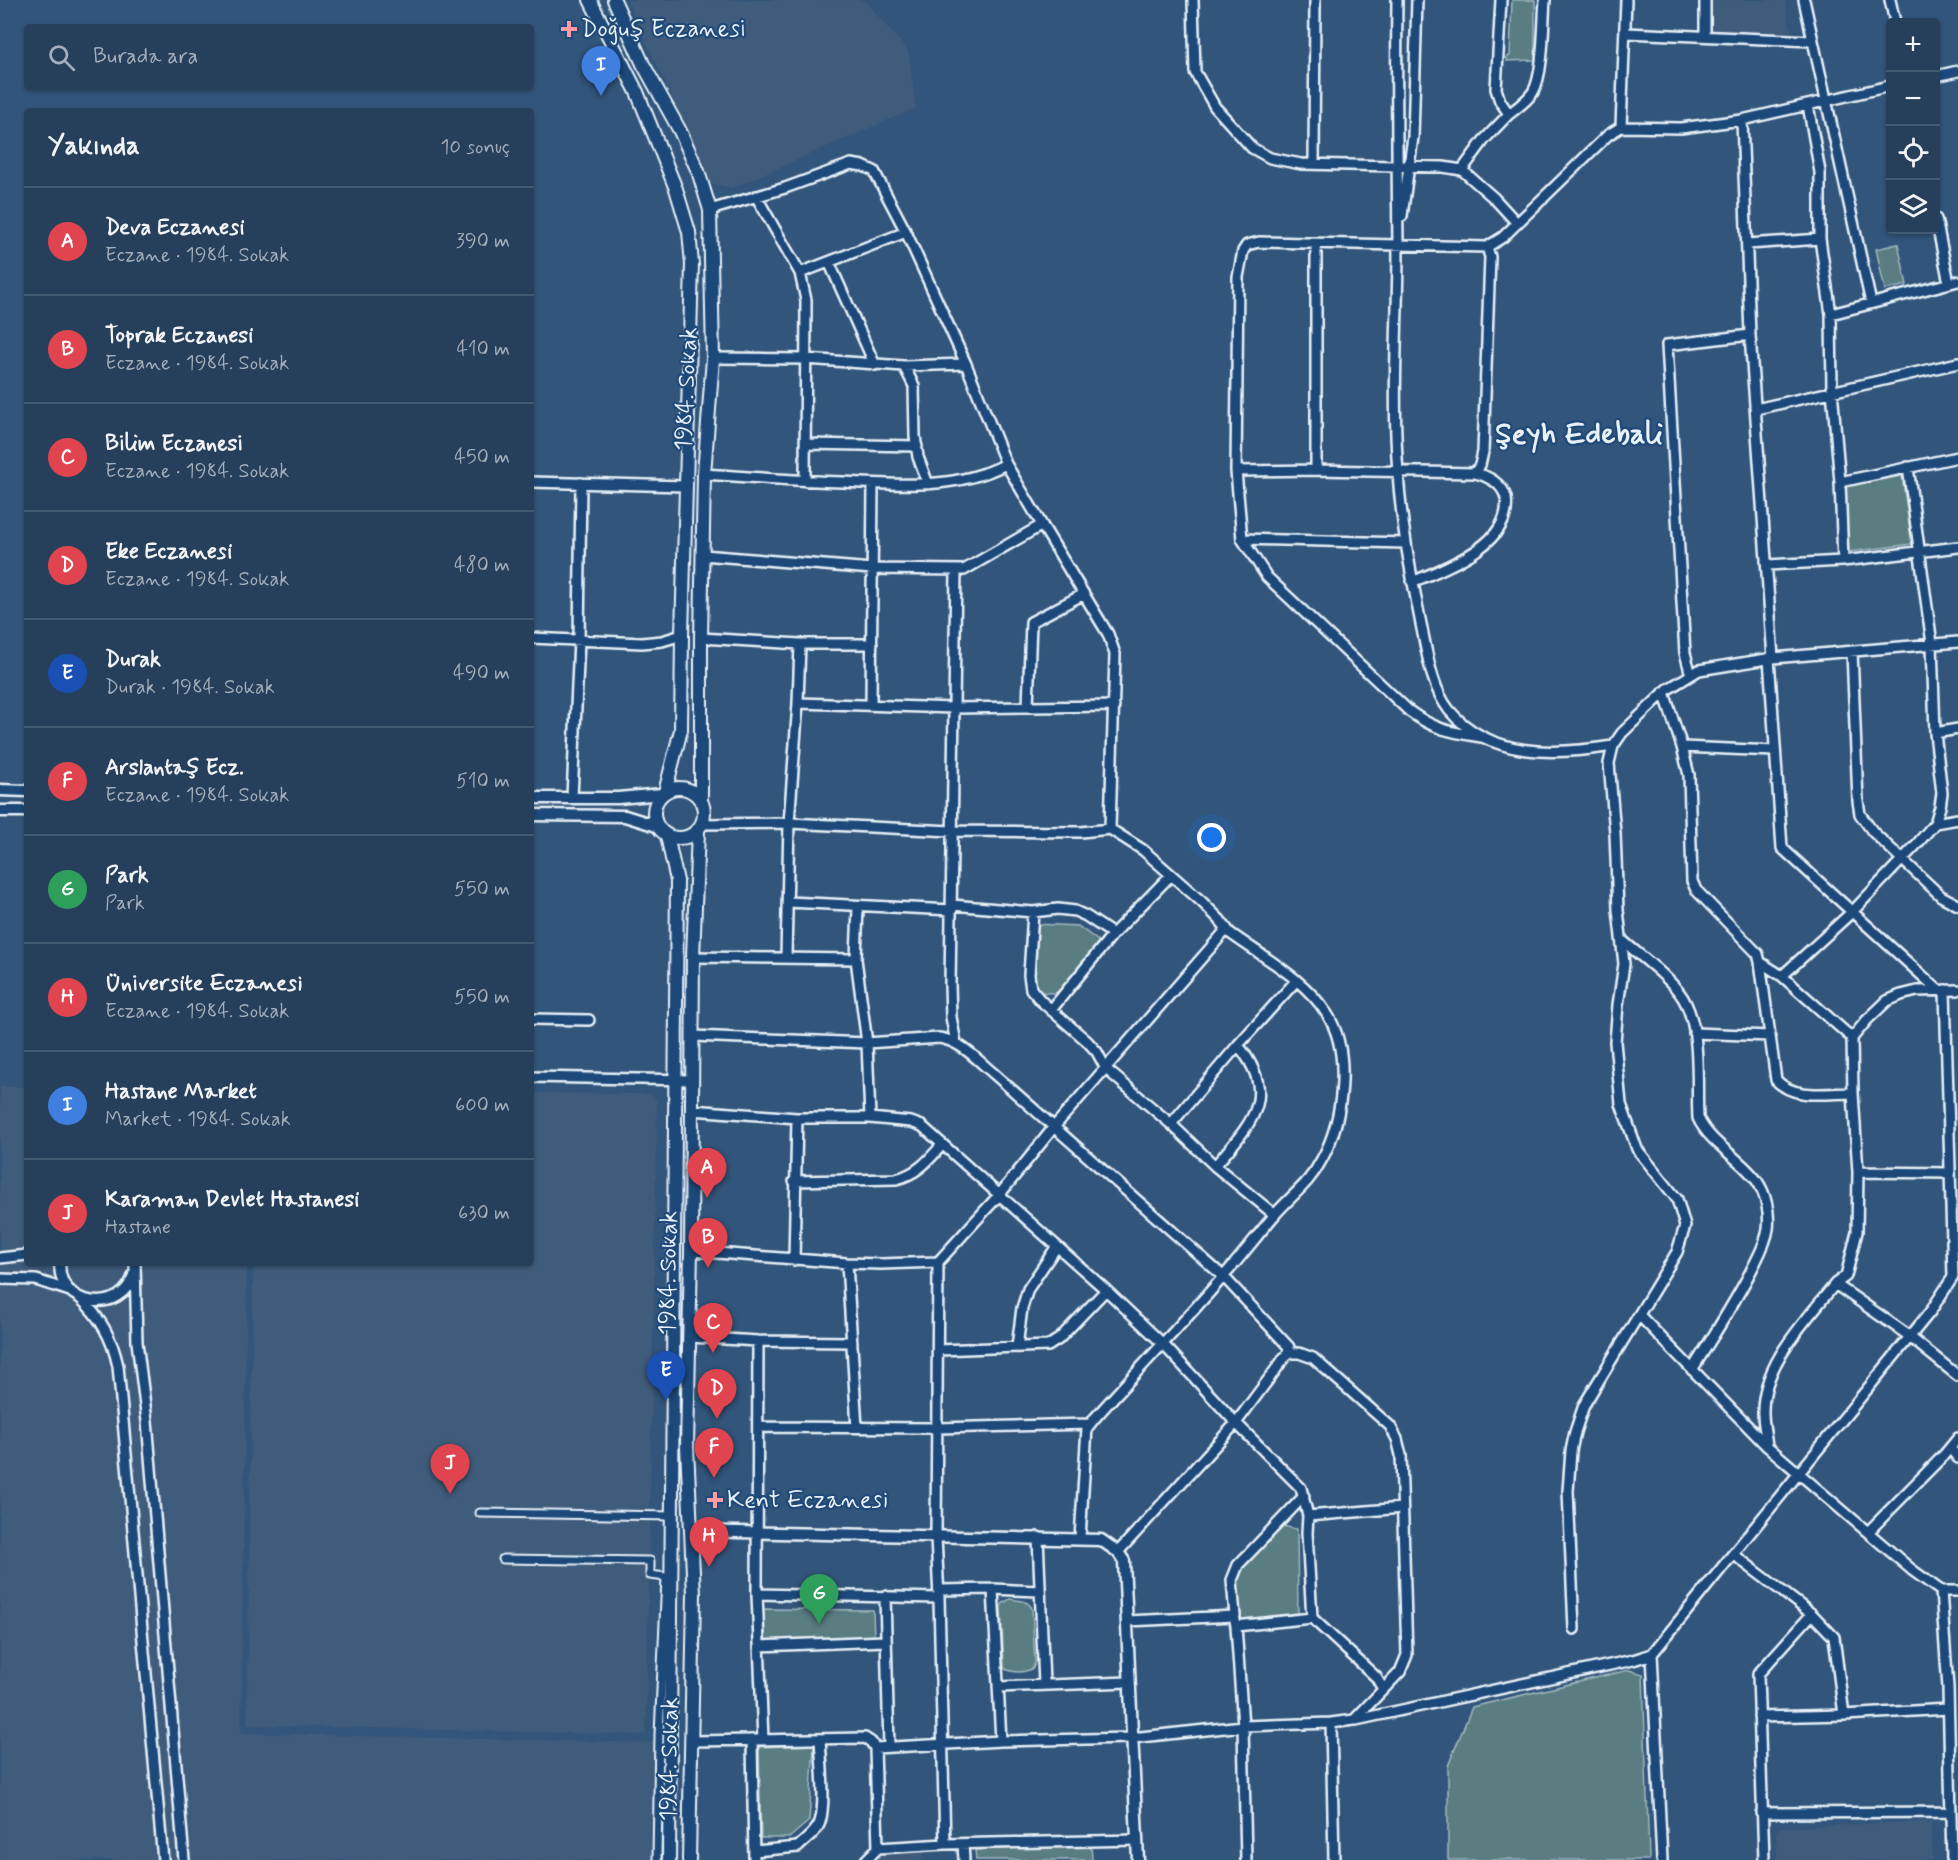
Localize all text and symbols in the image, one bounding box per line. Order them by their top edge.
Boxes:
place label: Doğuş Eczanesi [581,14,746,45]
map controls [1886,18,1940,234]
button: + [1886,18,1940,72]
marker: Doğuş Eczanesi [562,22,576,36]
search box [24,24,534,90]
icon: search [45,41,78,74]
text: Burada ara [93,43,198,71]
pin: I [582,46,620,96]
button: − [1886,72,1940,126]
button: locate [1886,126,1940,180]
text: Yakında [48,130,140,164]
text: 10 sonuç [441,134,510,161]
button: layers [1886,180,1940,234]
text: Deva Eczanesi [105,214,245,242]
text: A [61,228,74,255]
text: 390 m [456,228,510,255]
text: Eczane · 1984. Sokak [105,242,289,269]
text: Toprak Eczanesi [105,322,253,350]
street label: 1984. Sokak [668,326,706,452]
text: B [61,336,74,363]
text: 410 m [456,336,510,363]
text: Eczane · 1984. Sokak [105,350,289,377]
district label: Şeyh Edebali [1495,415,1663,454]
text: Bilim Eczanesi [105,430,243,458]
text: C [60,444,75,471]
text: 450 m [454,444,510,471]
text: Eczane · 1984. Sokak [105,458,289,485]
text: Eke Eczanesi [105,538,232,566]
text: D [61,552,74,579]
text: 480 m [454,552,510,579]
text: Eczane · 1984. Sokak [105,566,289,593]
text: Durak [105,646,161,674]
text: E [62,660,73,687]
text: 490 m [453,660,510,687]
text: Durak · 1984. Sokak [105,674,275,701]
text: Arslantaş Ecz. [105,754,244,782]
text: F [62,768,73,795]
text: 510 m [456,768,510,795]
text: Eczane · 1984. Sokak [105,782,289,809]
your location [1197,823,1226,852]
text: Park [105,862,149,890]
text: G [61,876,74,903]
text: 550 m [454,876,510,903]
text: Park [105,890,145,917]
text: Üniversite Eczanesi [105,970,303,998]
text: H [61,984,74,1011]
text: 550 m [454,984,510,1011]
text: Eczane · 1984. Sokak [105,998,289,1025]
text: Hastane Market [105,1078,257,1106]
text: I [62,1092,73,1119]
text: 600 m [455,1092,510,1119]
text: Market · 1984. Sokak [105,1106,291,1133]
pin: A [688,1148,726,1198]
text: Karaman Devlet Hastanesi [105,1186,359,1214]
text: J [62,1200,73,1227]
text: 630 m [458,1200,510,1227]
street label: 1984. Sokak [652,1211,686,1335]
text: Hastane [105,1214,171,1241]
pin: B [688,1218,728,1268]
pin: C [694,1304,732,1353]
pin: E [646,1352,686,1401]
pin: D [698,1370,736,1419]
pin: F [694,1428,734,1478]
pin: J [430,1444,470,1494]
place label: Kent Eczanesi [727,1485,888,1516]
marker: Kent Eczanesi [708,1493,722,1507]
pin: H [690,1518,728,1567]
pin: G [800,1574,838,1624]
street label: 1984. Sokak [653,1697,687,1821]

